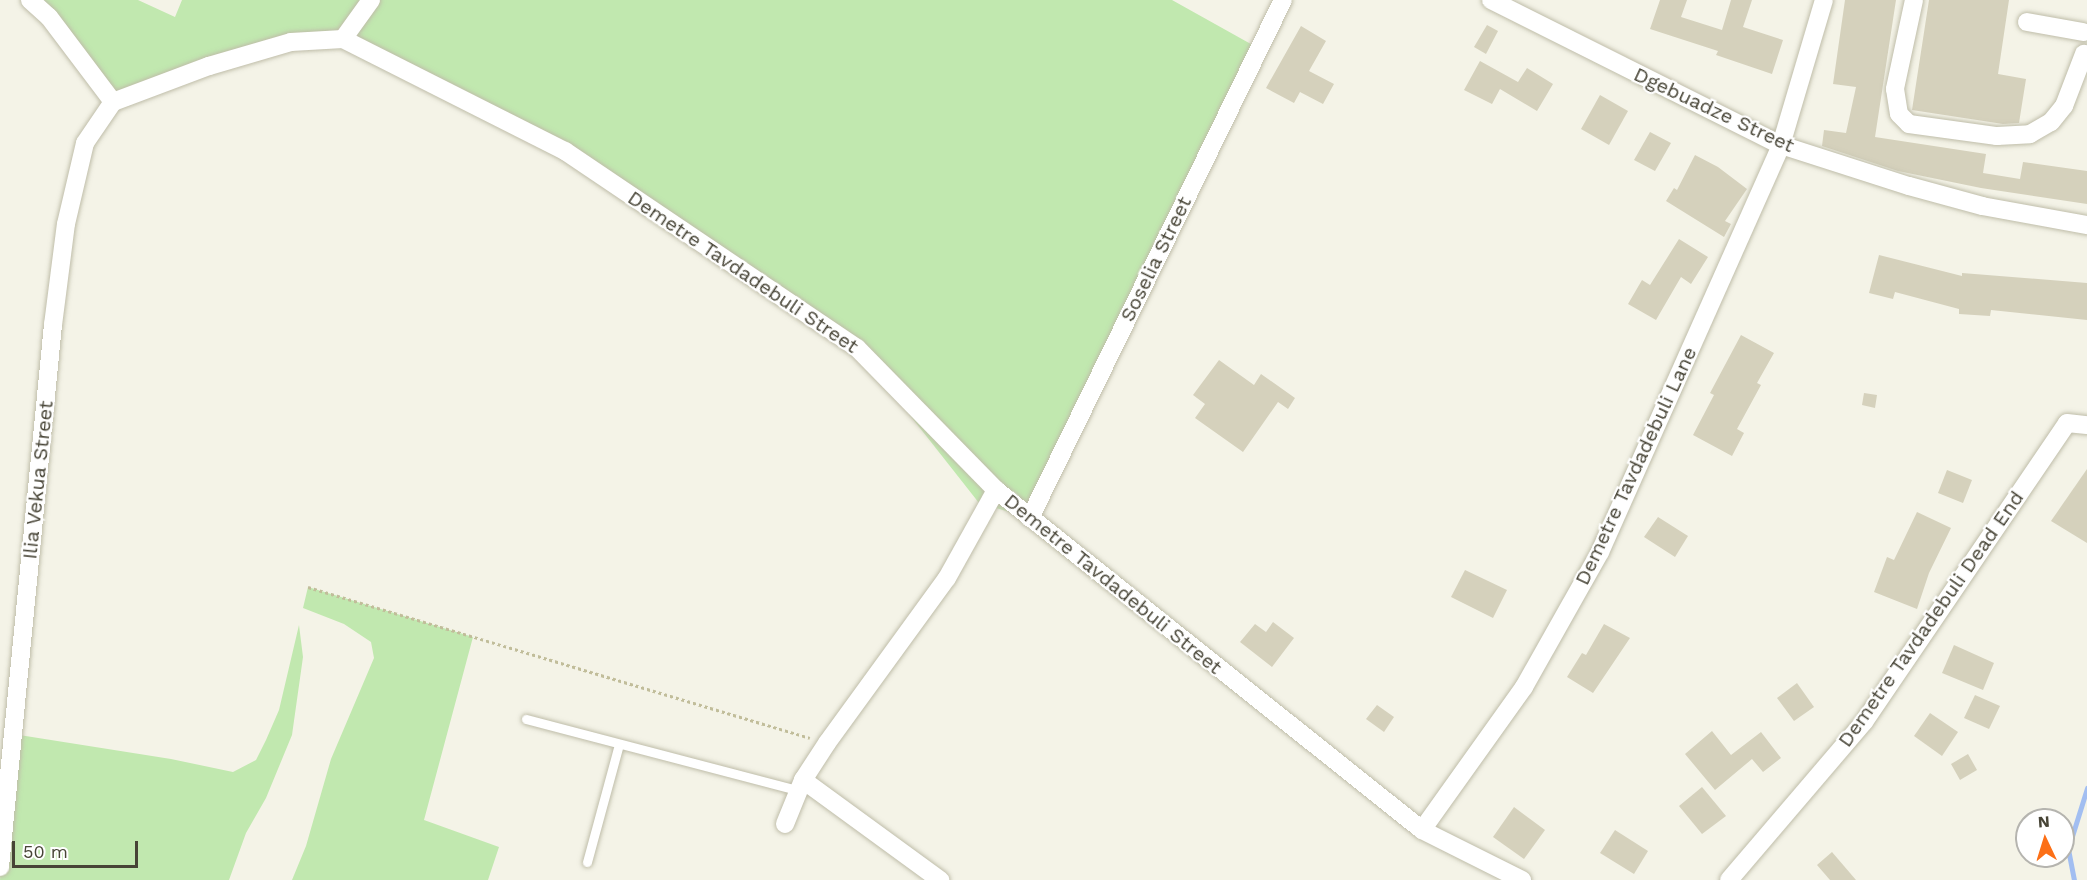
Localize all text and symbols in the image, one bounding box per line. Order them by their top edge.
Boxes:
street label: Dgebuadze Street [1630,62,1798,158]
street label: Demetre Tavdadebuli Street [623,186,863,358]
street label: Soselia Street [1115,192,1197,326]
street label: Demetre Tavdadebuli Lane [1570,343,1702,589]
street label: Ilia Vekua Street [18,399,58,561]
street label: Demetre Tavdadebuli Dead End [1833,486,2029,752]
street label: Demetre Tavdadebuli Street [999,489,1227,679]
north arrow [2015,808,2075,868]
text: N [2037,812,2050,831]
scale bar [15,829,141,867]
text: 50 m [23,841,68,862]

